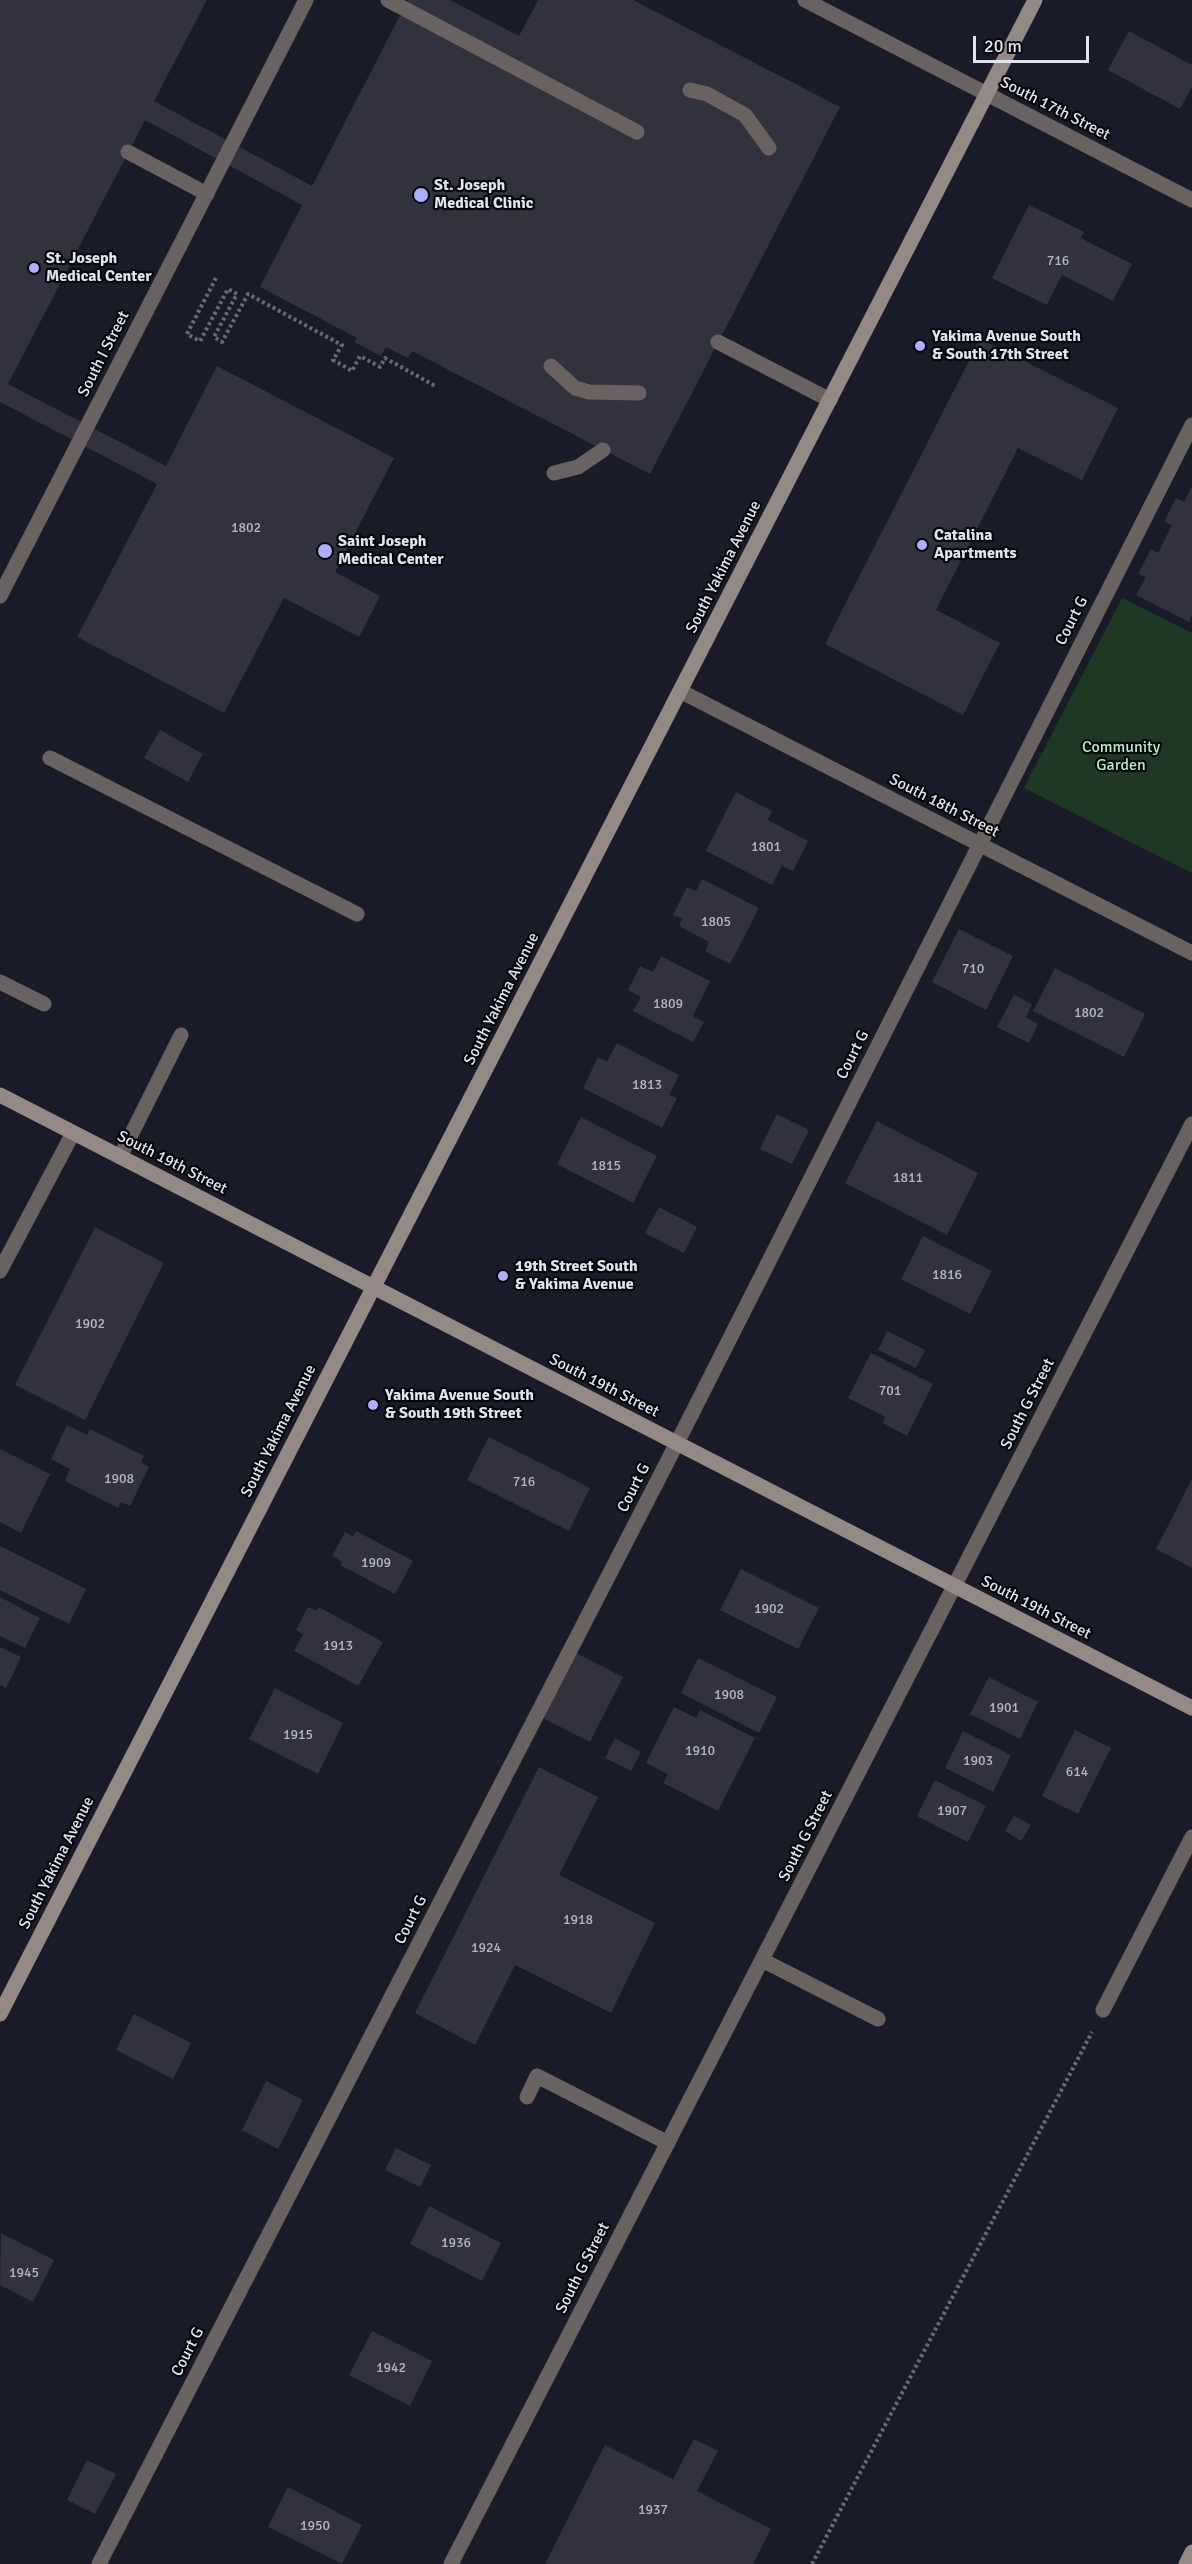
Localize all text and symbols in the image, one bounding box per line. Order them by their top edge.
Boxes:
scale bar [976,24,1092,62]
text: 20 m [984,35,1022,57]
street label: South 17th Street [997,73,1113,145]
place label: St. Joseph Medical Clinic [434,176,533,214]
marker: St. Joseph Medical Clinic [412,186,430,204]
place label: St. Joseph Medical Center [46,249,152,287]
house number: 716 [1047,253,1069,269]
marker: St. Joseph Medical Center [27,261,41,275]
street label: South I Street [74,308,134,400]
place label: Yakima Avenue South & South 17th Street [932,327,1081,365]
marker: Yakima Avenue South & South 17th Street [913,339,927,353]
street label: South Yakima Avenue [682,498,766,636]
house number: 1802 [231,520,261,536]
place label: Catalina Apartments [934,526,1017,564]
place label: Saint Joseph Medical Center [338,532,444,570]
marker: Catalina Apartments [915,538,929,552]
marker: Saint Joseph Medical Center [316,542,334,560]
street label: Court G [1052,593,1092,649]
park label: Community Garden [1082,738,1160,776]
street label: South 18th Street [886,770,1002,842]
house number: 1801 [751,839,781,855]
house number: 1805 [701,914,731,930]
street label: South Yakima Avenue [460,930,544,1068]
house number: 710 [962,961,984,977]
house number: 1809 [653,996,683,1012]
house number: 1802 [1074,1005,1104,1021]
street label: Court G [833,1027,873,1083]
house number: 1813 [632,1077,662,1093]
street label: South 19th Street [114,1127,230,1199]
house number: 1815 [591,1158,621,1174]
house number: 1811 [893,1170,923,1186]
place label: 19th Street South & Yakima Avenue [515,1257,638,1295]
house number: 1816 [932,1267,962,1283]
marker: 19th Street South & Yakima Avenue [496,1269,510,1283]
house number: 1902 [75,1316,105,1332]
street label: South 19th Street [546,1350,662,1422]
street label: South G Street [997,1355,1059,1453]
street label: South Yakima Avenue [237,1362,321,1500]
house number: 701 [879,1383,901,1399]
place label: Yakima Avenue South & South 19th Street [385,1386,534,1424]
marker: Yakima Avenue South & South 19th Street [366,1398,380,1412]
street label: Court G [614,1460,654,1516]
house number: 1908 [104,1471,134,1487]
house number: 716 [513,1474,535,1490]
house number: 1909 [361,1555,391,1571]
street label: South 19th Street [978,1572,1094,1644]
house number: 1902 [754,1601,784,1617]
house number: 1913 [323,1638,353,1654]
house number: 1908 [714,1687,744,1703]
house number: 1901 [989,1700,1019,1716]
house number: 1915 [283,1727,313,1743]
house number: 1910 [685,1743,715,1759]
house number: 1903 [963,1753,993,1769]
house number: 614 [1066,1764,1088,1780]
street label: South G Street [775,1787,837,1885]
street label: South Yakima Avenue [15,1794,99,1932]
house number: 1907 [937,1803,967,1819]
street label: Court G [391,1892,431,1948]
house number: 1918 [563,1912,593,1928]
house number: 1924 [471,1940,501,1956]
street label: South G Street [552,2219,614,2317]
house number: 1936 [441,2235,471,2251]
house number: 1945 [9,2265,39,2281]
street label: Court G [168,2324,208,2380]
house number: 1942 [376,2360,406,2376]
house number: 1937 [638,2502,668,2518]
house number: 1950 [300,2518,330,2534]

